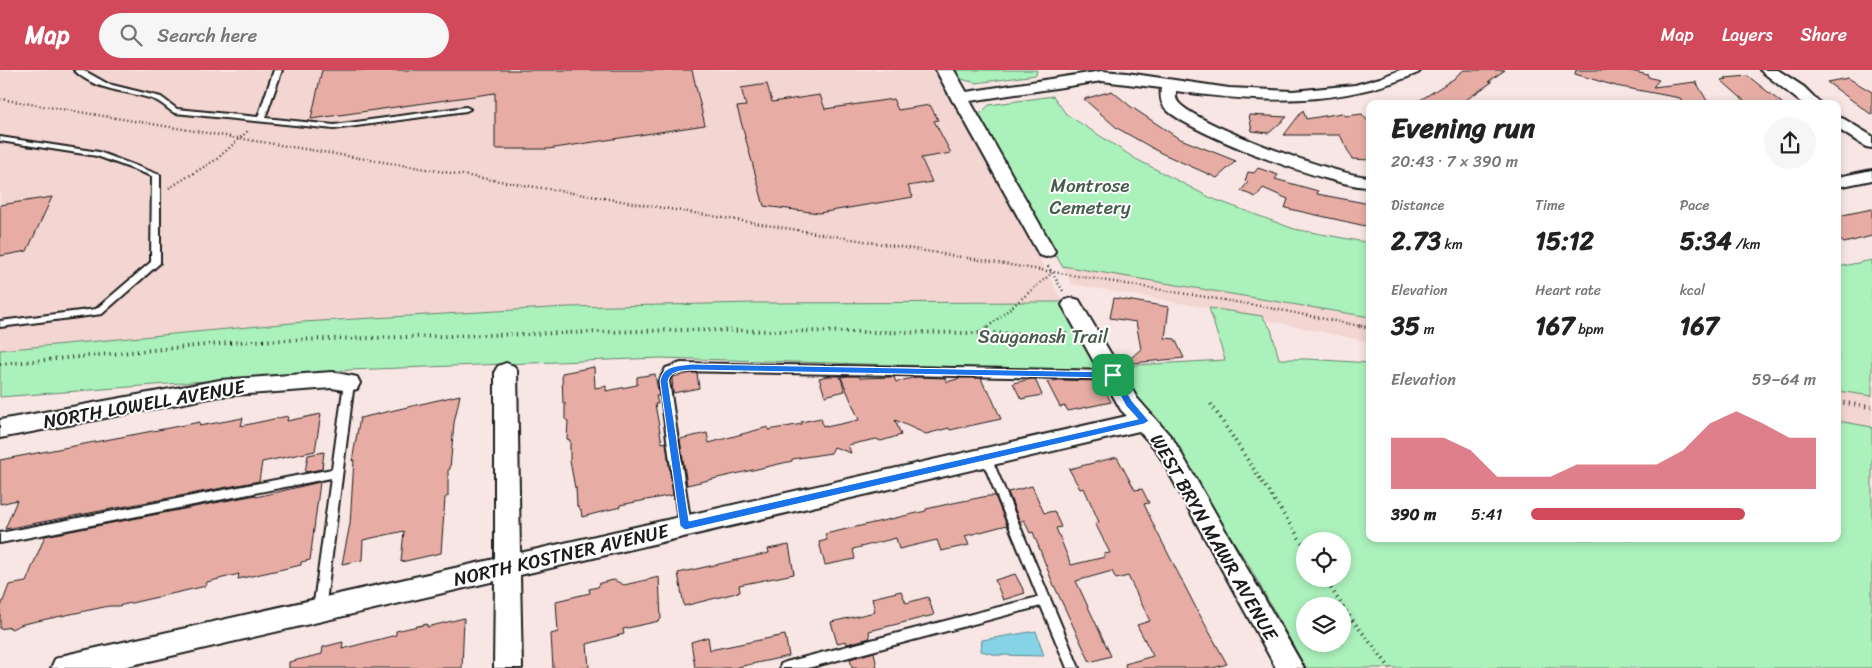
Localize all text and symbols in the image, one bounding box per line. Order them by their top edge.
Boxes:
search box [99,13,449,58]
text: Map [25,14,69,56]
text: Search here [157,19,257,52]
text: Map [1661,19,1694,51]
text: Layers [1722,19,1773,51]
text: Share [1801,19,1847,51]
icon: search [117,21,145,49]
text: Evening run [1391,103,1535,152]
button: share [1764,117,1816,169]
text: 20:43 · 7 × 390 m [1391,147,1518,176]
park label: Montrose Cemetery [1049,169,1131,224]
text: Distance [1391,193,1444,218]
text: Time [1535,193,1565,218]
text: Pace [1680,193,1709,218]
text: 2.73 [1391,218,1441,263]
text: 15:12 [1535,218,1594,263]
text: 5:34 [1680,218,1732,263]
text: km [1441,232,1463,257]
text: /km [1732,232,1761,257]
text: Elevation [1391,278,1448,303]
text: Heart rate [1535,278,1601,303]
text: kcal [1680,278,1705,303]
text: 35 [1391,303,1420,348]
text: 167 [1535,303,1575,348]
text: 167 [1680,303,1719,348]
text: m [1420,317,1434,342]
text: bpm [1575,317,1604,342]
park label: Sauganash Trail [978,320,1109,353]
pin [1092,354,1134,396]
icon: arrive [1099,361,1127,389]
text: Elevation [1391,365,1456,394]
text: 59–64 m [1752,365,1816,394]
street label: NORTH LOWELL AVENUE [41,370,249,438]
street label: WEST BRYN MAWR AVENUE [1141,427,1288,648]
text: 390 m [1391,500,1436,529]
text: 5:41 [1471,500,1502,529]
street label: NORTH KOSTNER AVENUE [450,514,673,596]
map controls [1296,532,1351,652]
button: locate [1296,532,1351,587]
button: layers [1296,597,1351,652]

